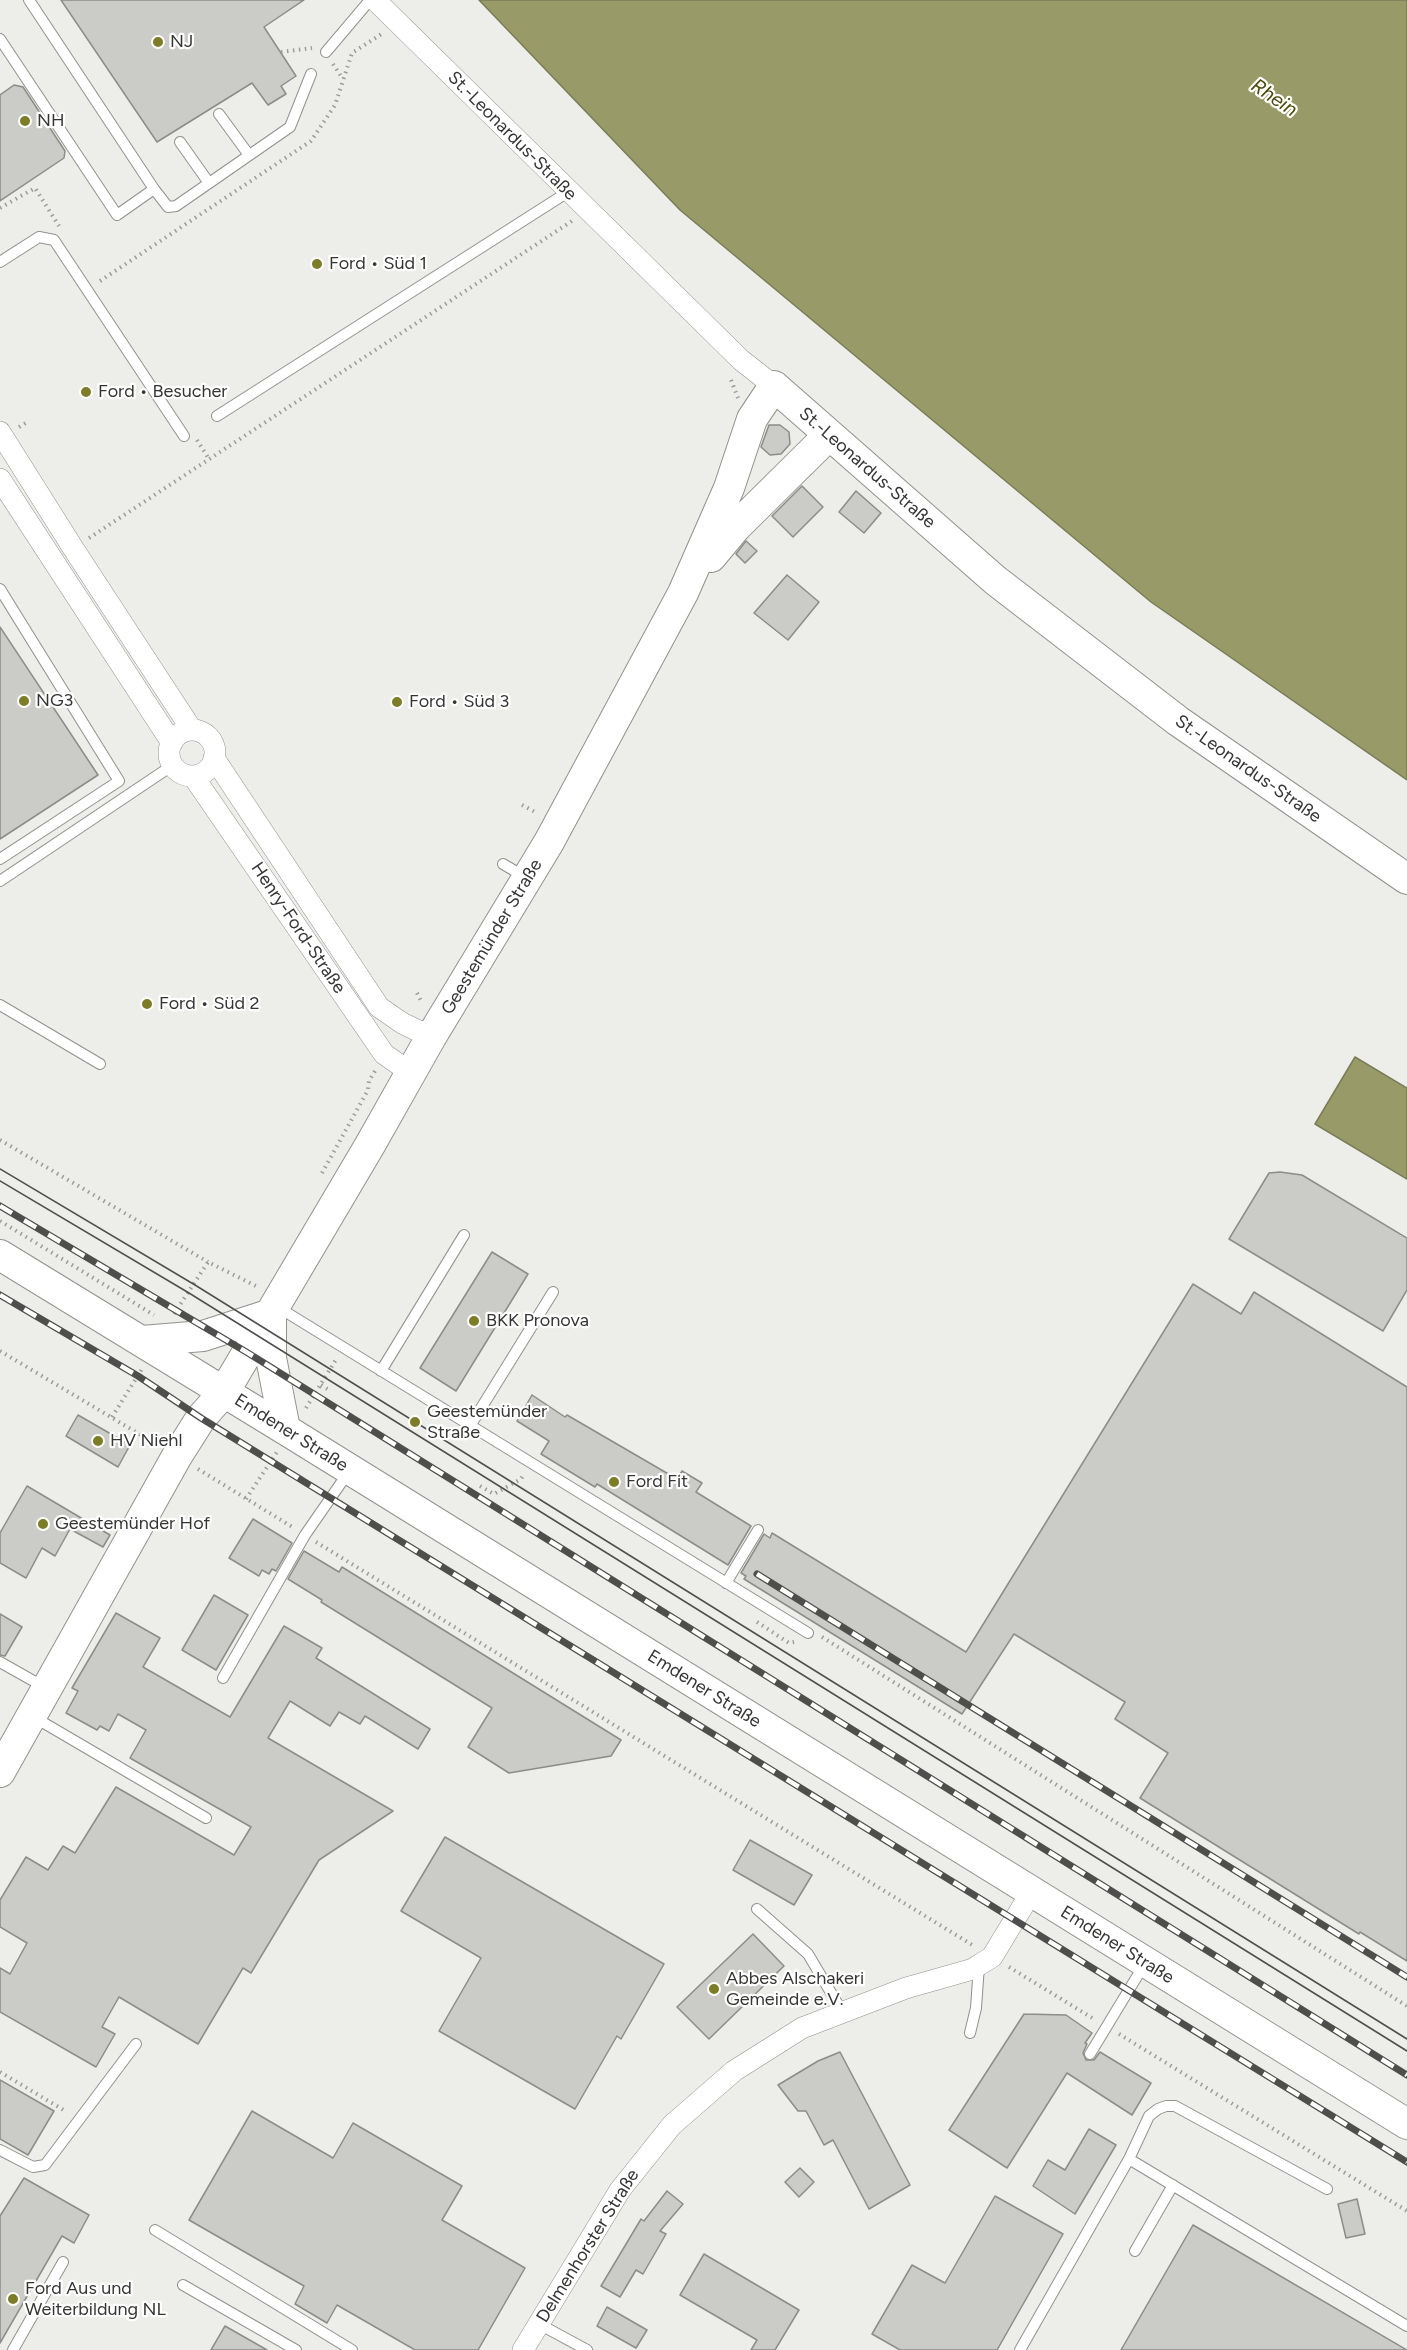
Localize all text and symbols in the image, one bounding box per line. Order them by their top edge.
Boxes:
place label: NJ [170,31,193,53]
marker: NJ [151,35,165,49]
street label: St.-Leonardus-Straße [443,67,581,205]
water label: Rhein [1246,74,1302,122]
place label: NH [37,110,64,132]
marker: NH [18,114,32,128]
place label: Ford • Süd 1 [329,253,427,275]
marker: Ford • Süd 1 [310,257,324,271]
place label: Ford • Besucher [98,381,227,403]
marker: Ford • Besucher [79,385,93,399]
street label: St.-Leonardus-Straße [794,403,940,533]
place label: NG3 [36,690,73,712]
place label: Ford • Süd 3 [409,691,509,713]
marker: NG3 [17,694,31,708]
marker: Ford • Süd 3 [390,695,404,709]
street label: St.-Leonardus-Straße [1171,710,1325,828]
street label: Geestemünder Straße [437,855,547,1019]
street label: Henry-Ford-Straße [246,858,350,998]
place label: Ford • Süd 2 [159,993,260,1015]
marker: Ford • Süd 2 [140,997,154,1011]
place label: BKK Pronova [486,1310,589,1332]
marker: BKK Pronova [467,1314,481,1328]
street label: Emdener Straße [230,1389,352,1477]
place label: Geestemünder Straße [427,1401,547,1444]
marker: Geestemünder Straße [408,1415,422,1429]
place label: HV Niehl [110,1430,182,1452]
marker: HV Niehl [91,1434,105,1448]
place label: Ford Fit [626,1471,688,1493]
marker: Ford Fit [607,1475,621,1489]
place label: Geestemünder Hof [55,1513,210,1535]
marker: Geestemünder Hof [36,1517,50,1531]
street label: Emdener Straße [643,1645,765,1733]
street label: Emdener Straße [1056,1901,1178,1989]
place label: Abbes Alschakeri Gemeinde e.V. [726,1968,864,2010]
marker: Abbes Alschakeri Gemeinde e.V. [707,1982,721,1996]
street label: Delmenhorster Straße [532,2165,644,2327]
place label: Ford Aus und Weiterbildung NL [25,2278,166,2320]
marker: Ford Aus und Weiterbildung NL [6,2292,20,2306]

